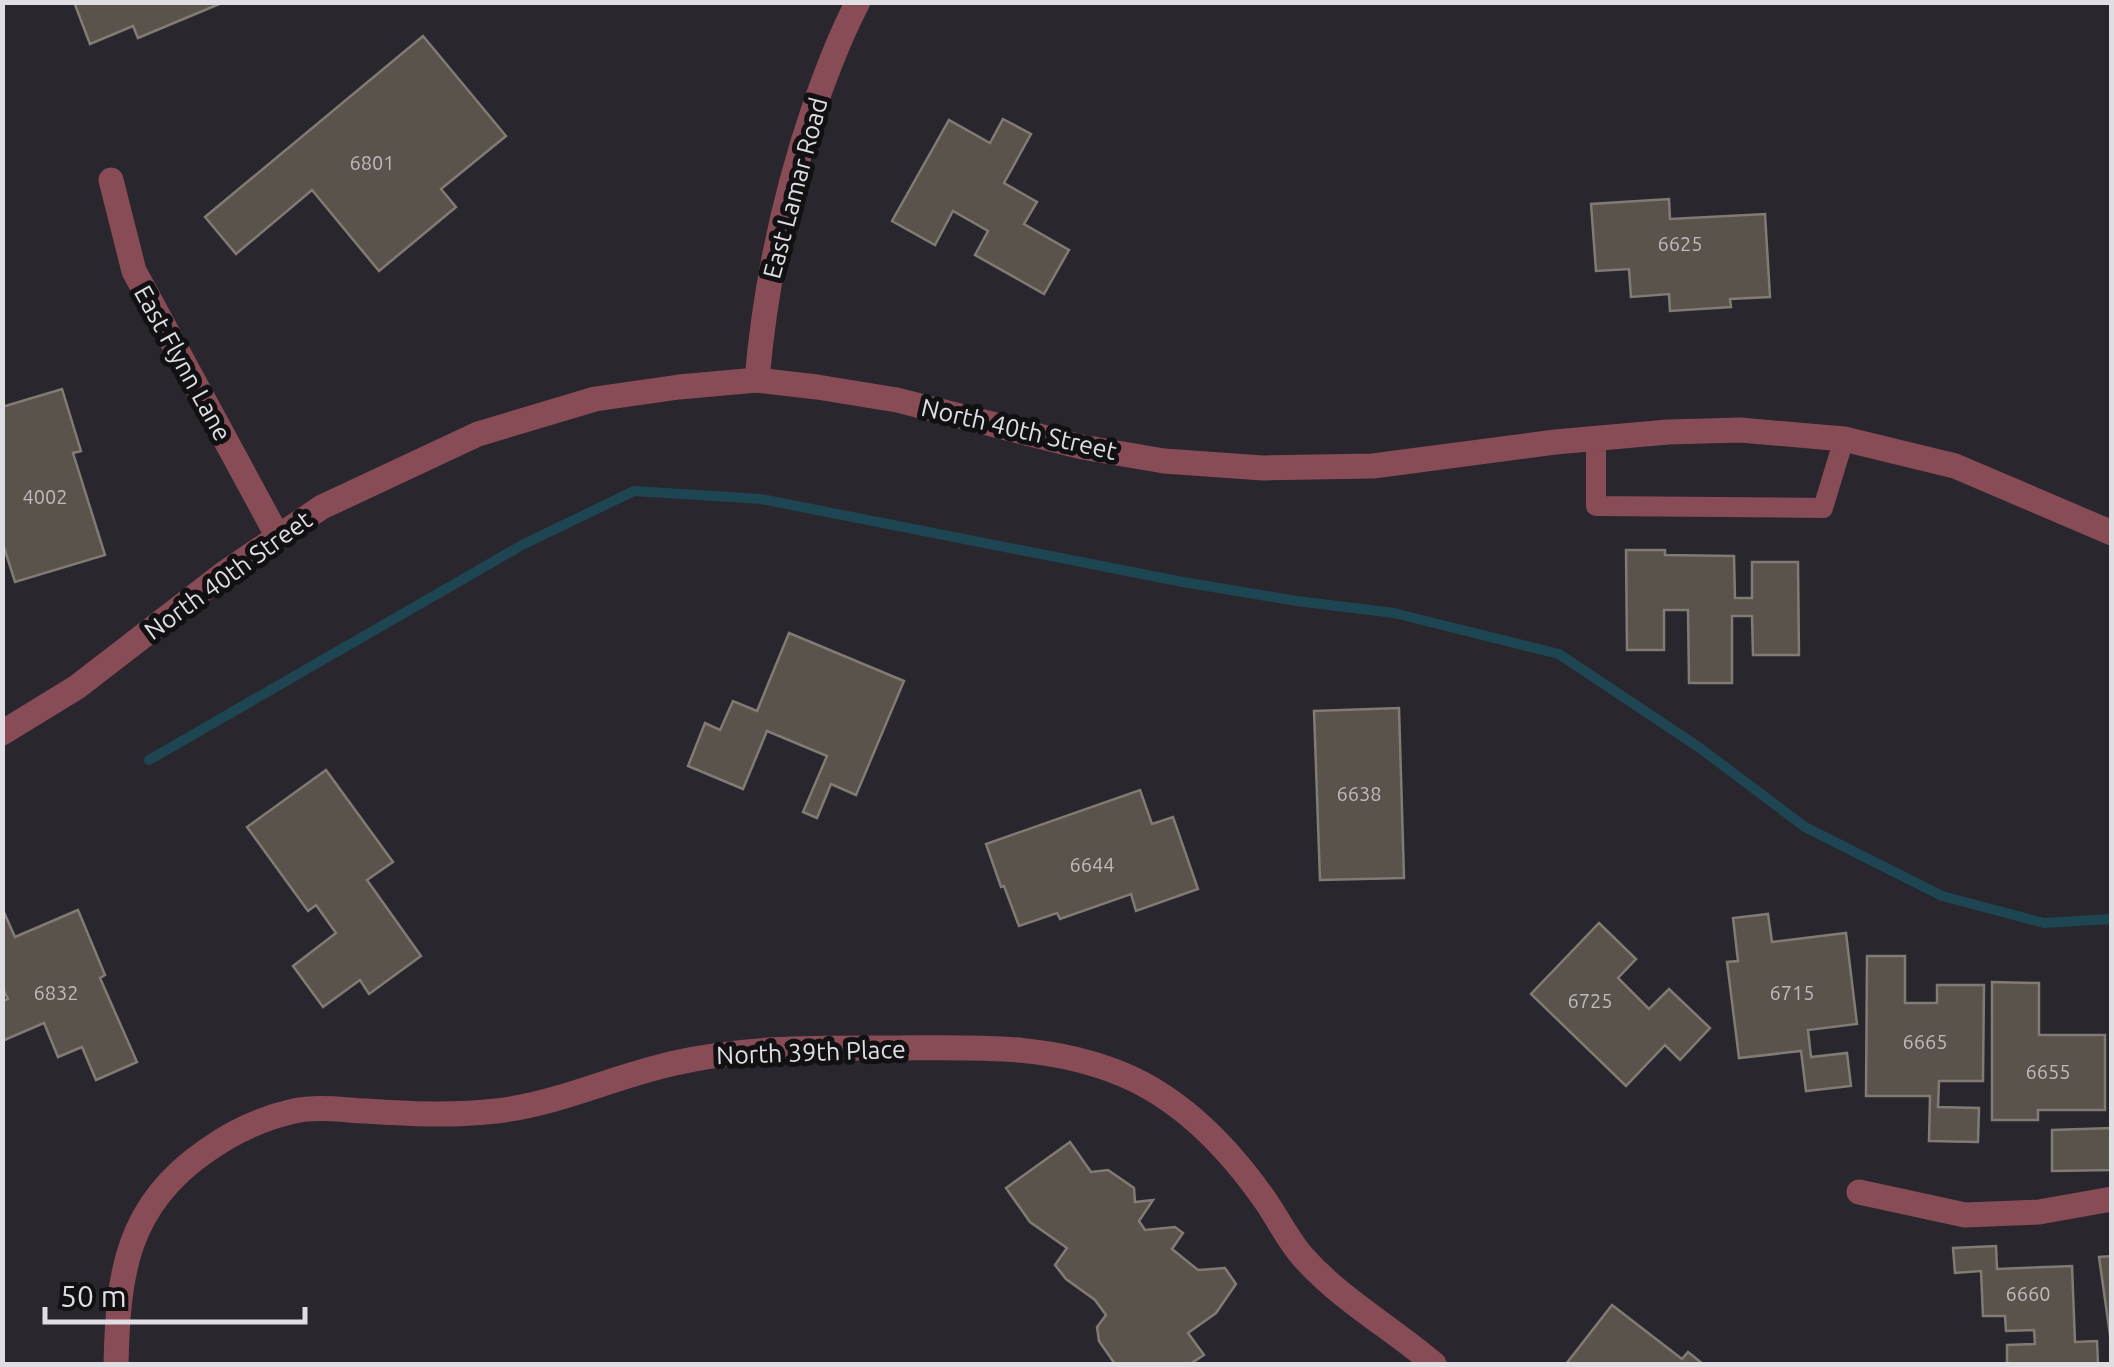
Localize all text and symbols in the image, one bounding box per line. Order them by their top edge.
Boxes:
street label: East Lamar Road [757,94,833,282]
house number: 6801 [349,151,395,174]
house number: 6625 [1657,232,1703,255]
street label: East Flynn Lane [129,281,237,445]
street label: North 40th Street [919,393,1120,465]
house number: 4002 [22,485,68,508]
street label: North 40th Street [139,505,317,645]
house number: 6638 [1336,782,1382,805]
house number: 6644 [1069,853,1115,876]
house number: 6832 [33,981,79,1004]
house number: 6715 [1769,981,1815,1004]
house number: 6725 [1567,989,1613,1012]
house number: 6665 [1902,1030,1948,1053]
street label: North 39th Place [716,1035,906,1069]
house number: 6655 [2025,1060,2071,1083]
scale bar [45,1262,305,1324]
text: 50 m [60,1279,127,1313]
house number: 6660 [2005,1282,2051,1305]

